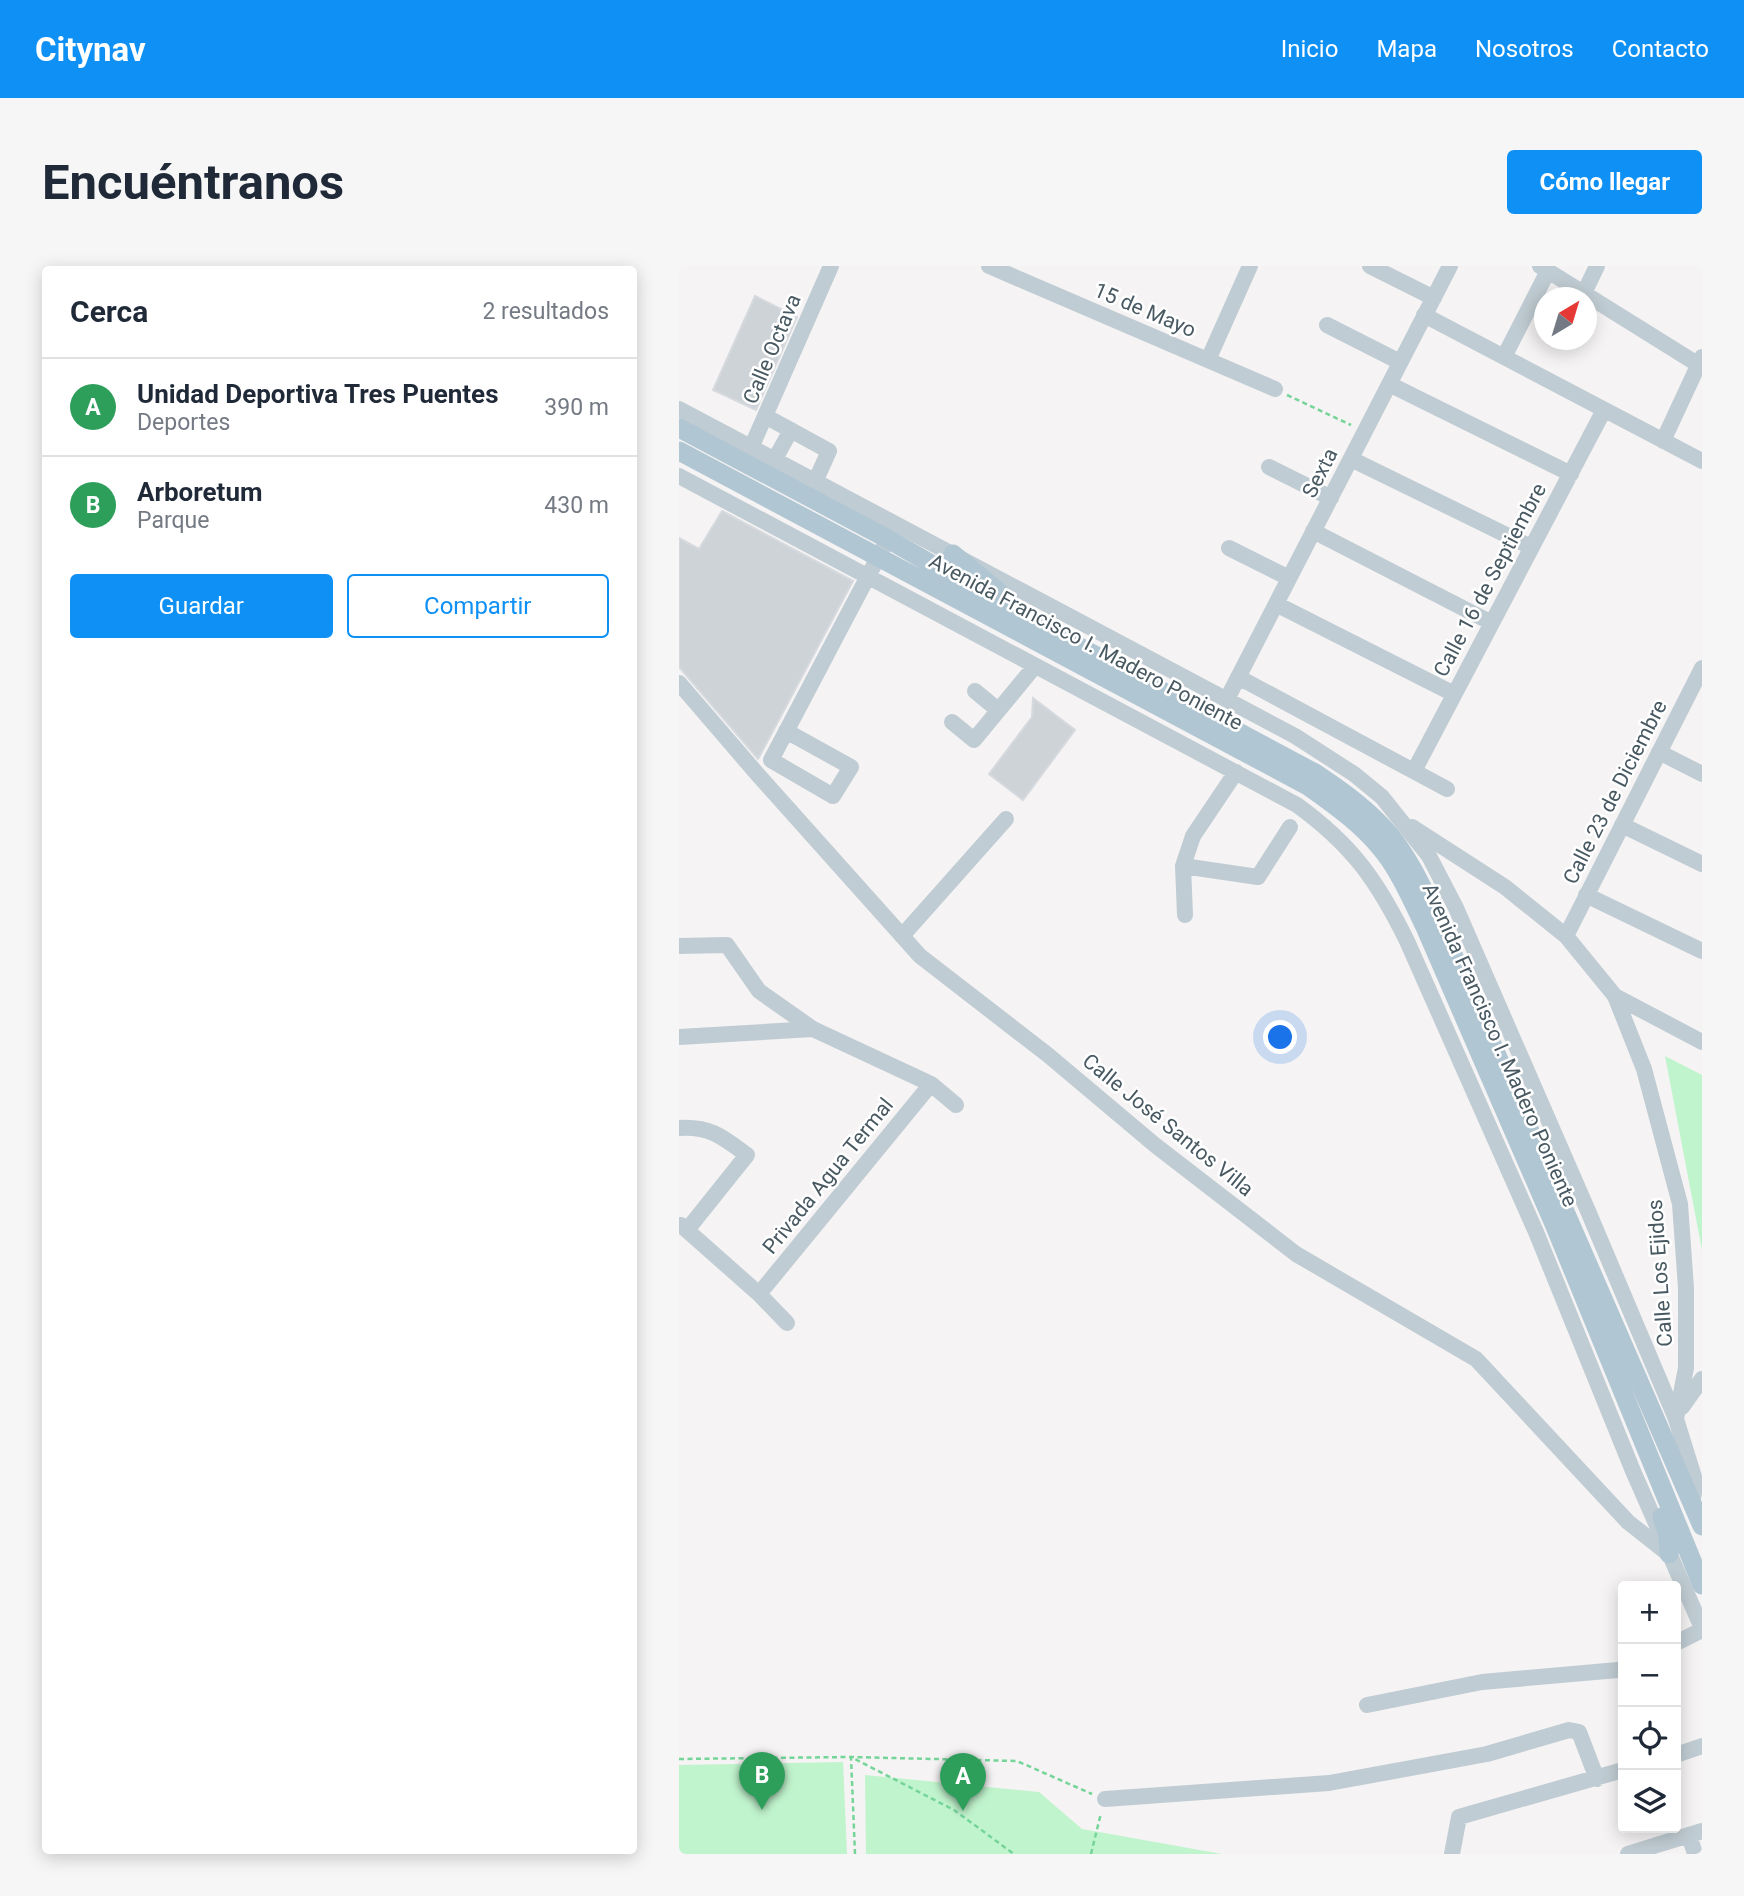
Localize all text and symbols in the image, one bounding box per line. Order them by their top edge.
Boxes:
text: Citynav [35,30,146,69]
text: Inicio [1281,35,1338,63]
text: Mapa [1376,35,1437,63]
text: Nosotros [1475,35,1574,63]
text: Contacto [1612,35,1709,63]
button: Cómo llegar [1507,150,1702,214]
text: Encuéntranos [42,154,344,211]
street label: 15 de Mayo [1090,278,1200,342]
north arrow [1534,287,1597,350]
street label: Calle Octava [738,291,806,407]
text: Cerca [70,294,148,329]
text: 2 resultados [482,298,609,325]
text: Unidad Deportiva Tres Puentes [137,379,499,409]
text: A [85,394,101,421]
text: 390 m [544,394,609,421]
text: Deportes [137,409,230,436]
street label: Sexta [1297,444,1343,502]
text: Arboretum [137,477,263,507]
street label: Calle 16 de Septiembre [1429,479,1551,681]
text: B [86,492,100,519]
text: 430 m [544,492,609,519]
text: Parque [137,507,209,534]
street label: Avenida Francisco I. Madero Poniente [925,549,1247,735]
button: Guardar [70,574,333,638]
button: Compartir [347,574,609,638]
street label: Calle 23 de Diciembre [1558,696,1672,888]
street label: Avenida Francisco I. Madero Poniente [1418,880,1582,1210]
your location [1263,1020,1297,1054]
street label: Calle José Santos Villa [1078,1049,1258,1201]
street label: Privada Agua Termal [758,1093,898,1259]
street label: Calle Los Ejidos [1643,1198,1677,1348]
map controls [1618,1581,1681,1833]
button: + [1618,1581,1681,1644]
button: − [1618,1644,1681,1707]
button: locate [1618,1707,1681,1770]
pin: B [739,1752,785,1810]
pin: A [940,1753,986,1811]
button: layers [1618,1770,1681,1833]

